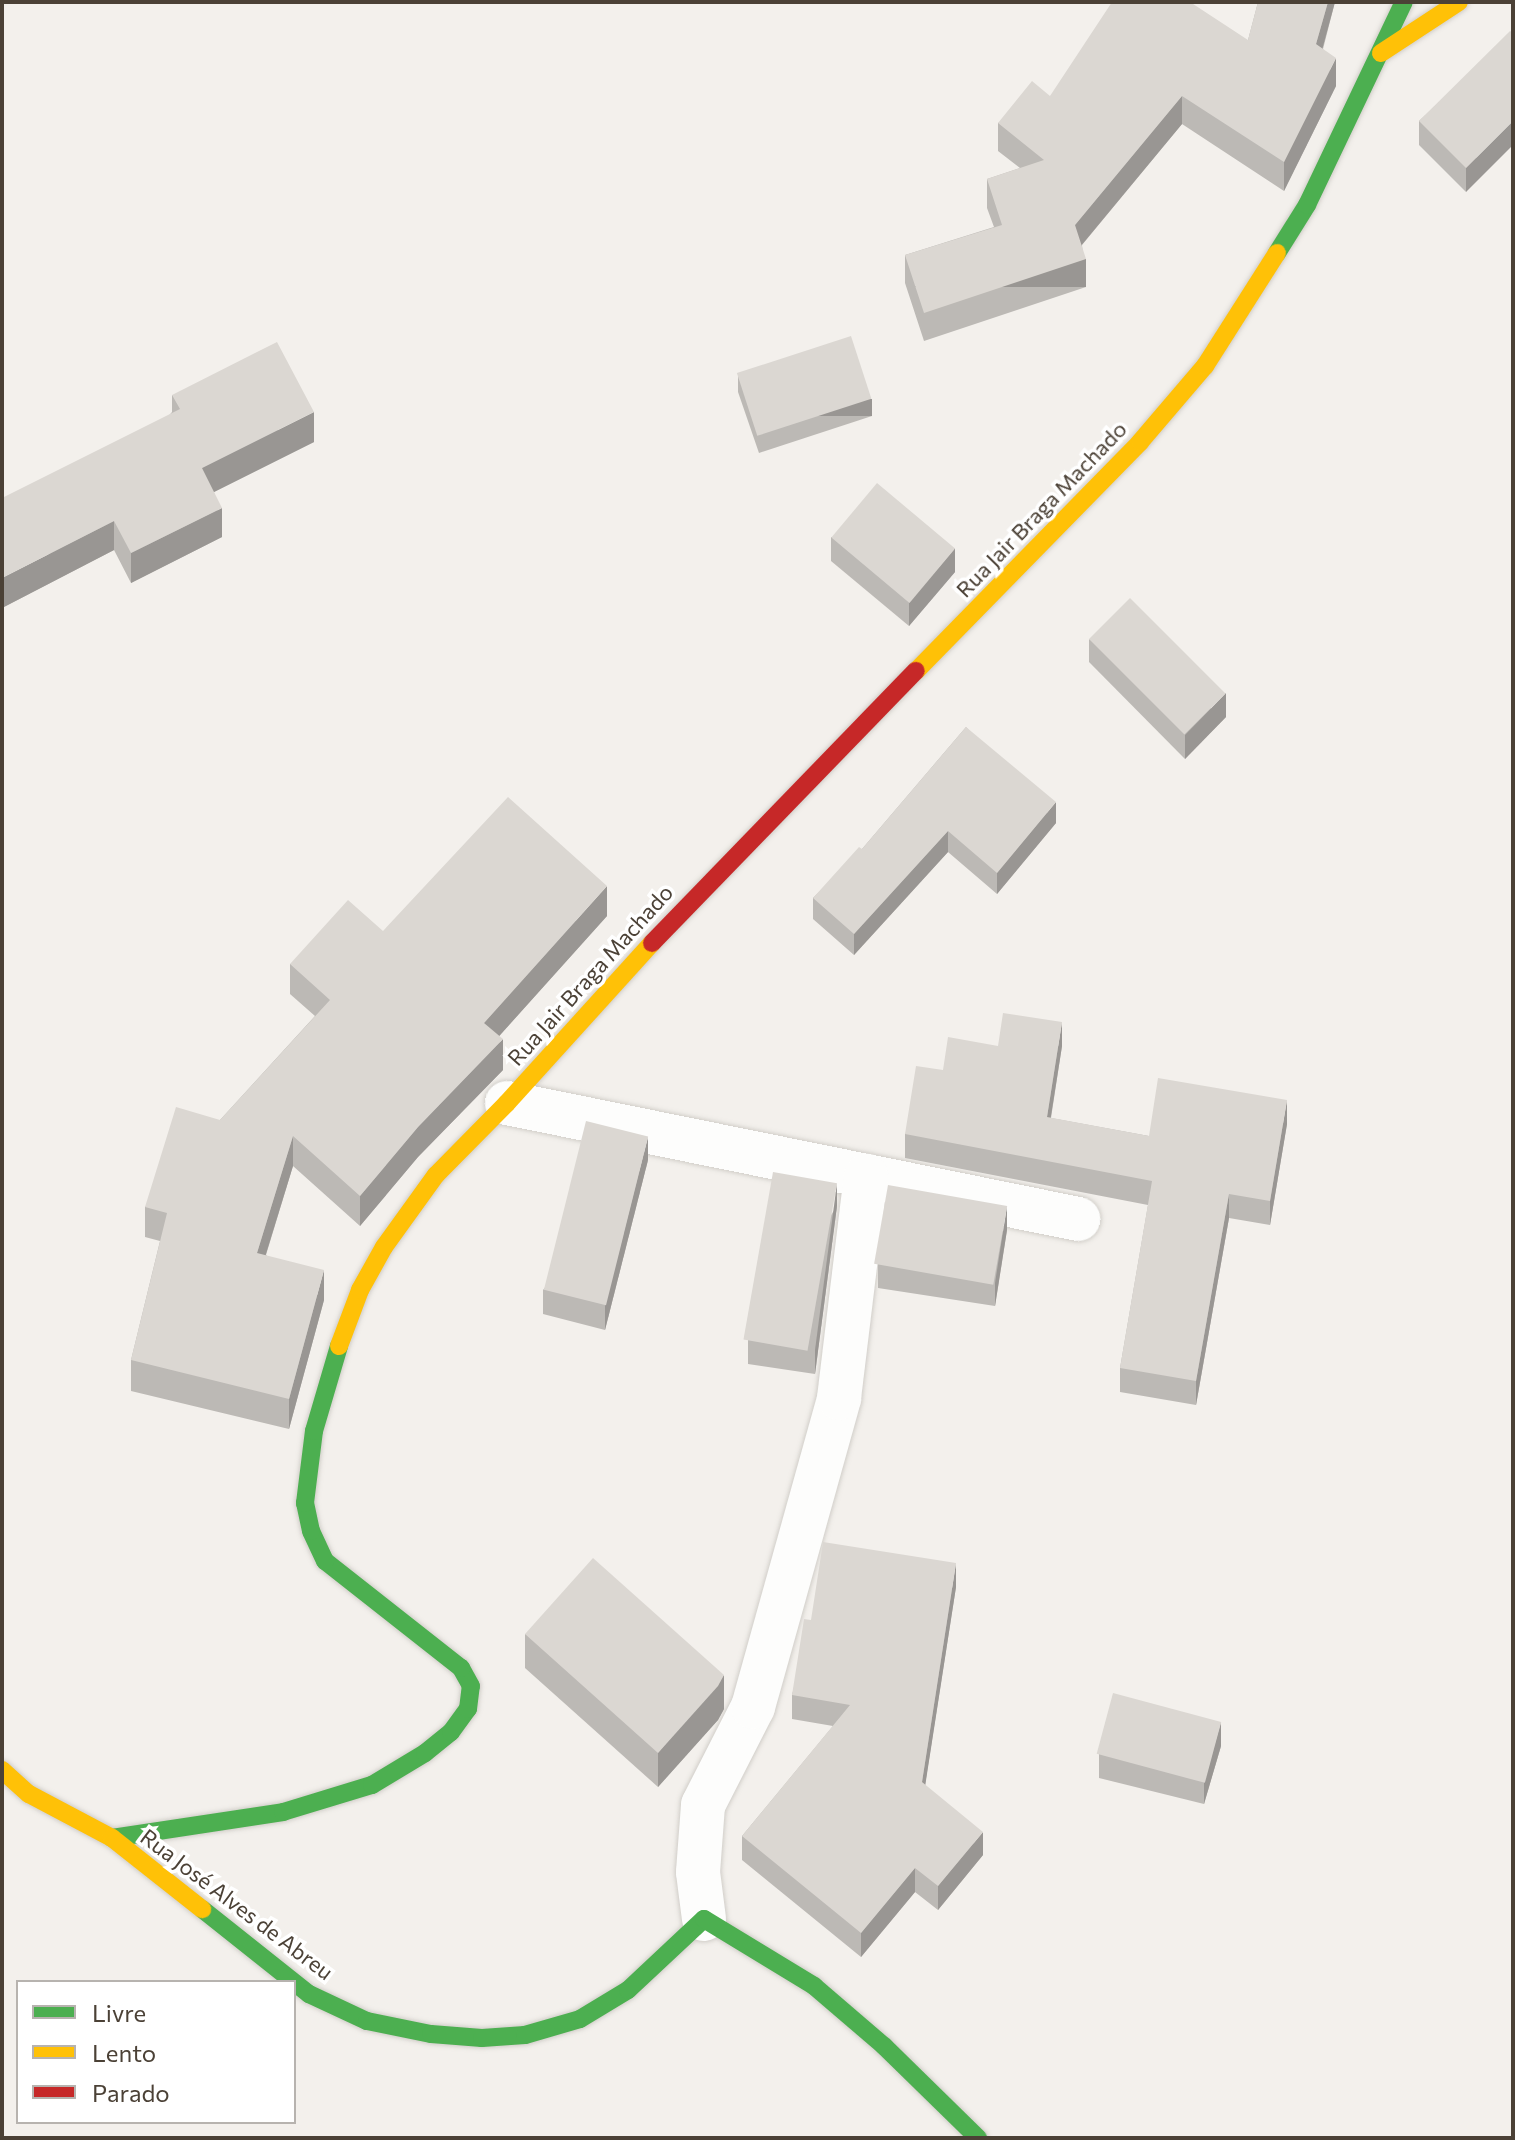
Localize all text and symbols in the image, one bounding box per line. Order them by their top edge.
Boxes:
street label: Rua Jair Braga Machado [950,416,1132,602]
street label: Rua Jair Braga Machado [502,879,678,1071]
street label: Rua José Alves de Abreu [136,1823,338,1985]
legend [16,1980,296,2124]
text: Livre [92,1998,146,2027]
text: Lento [92,2038,156,2067]
text: Parado [92,2078,170,2107]

